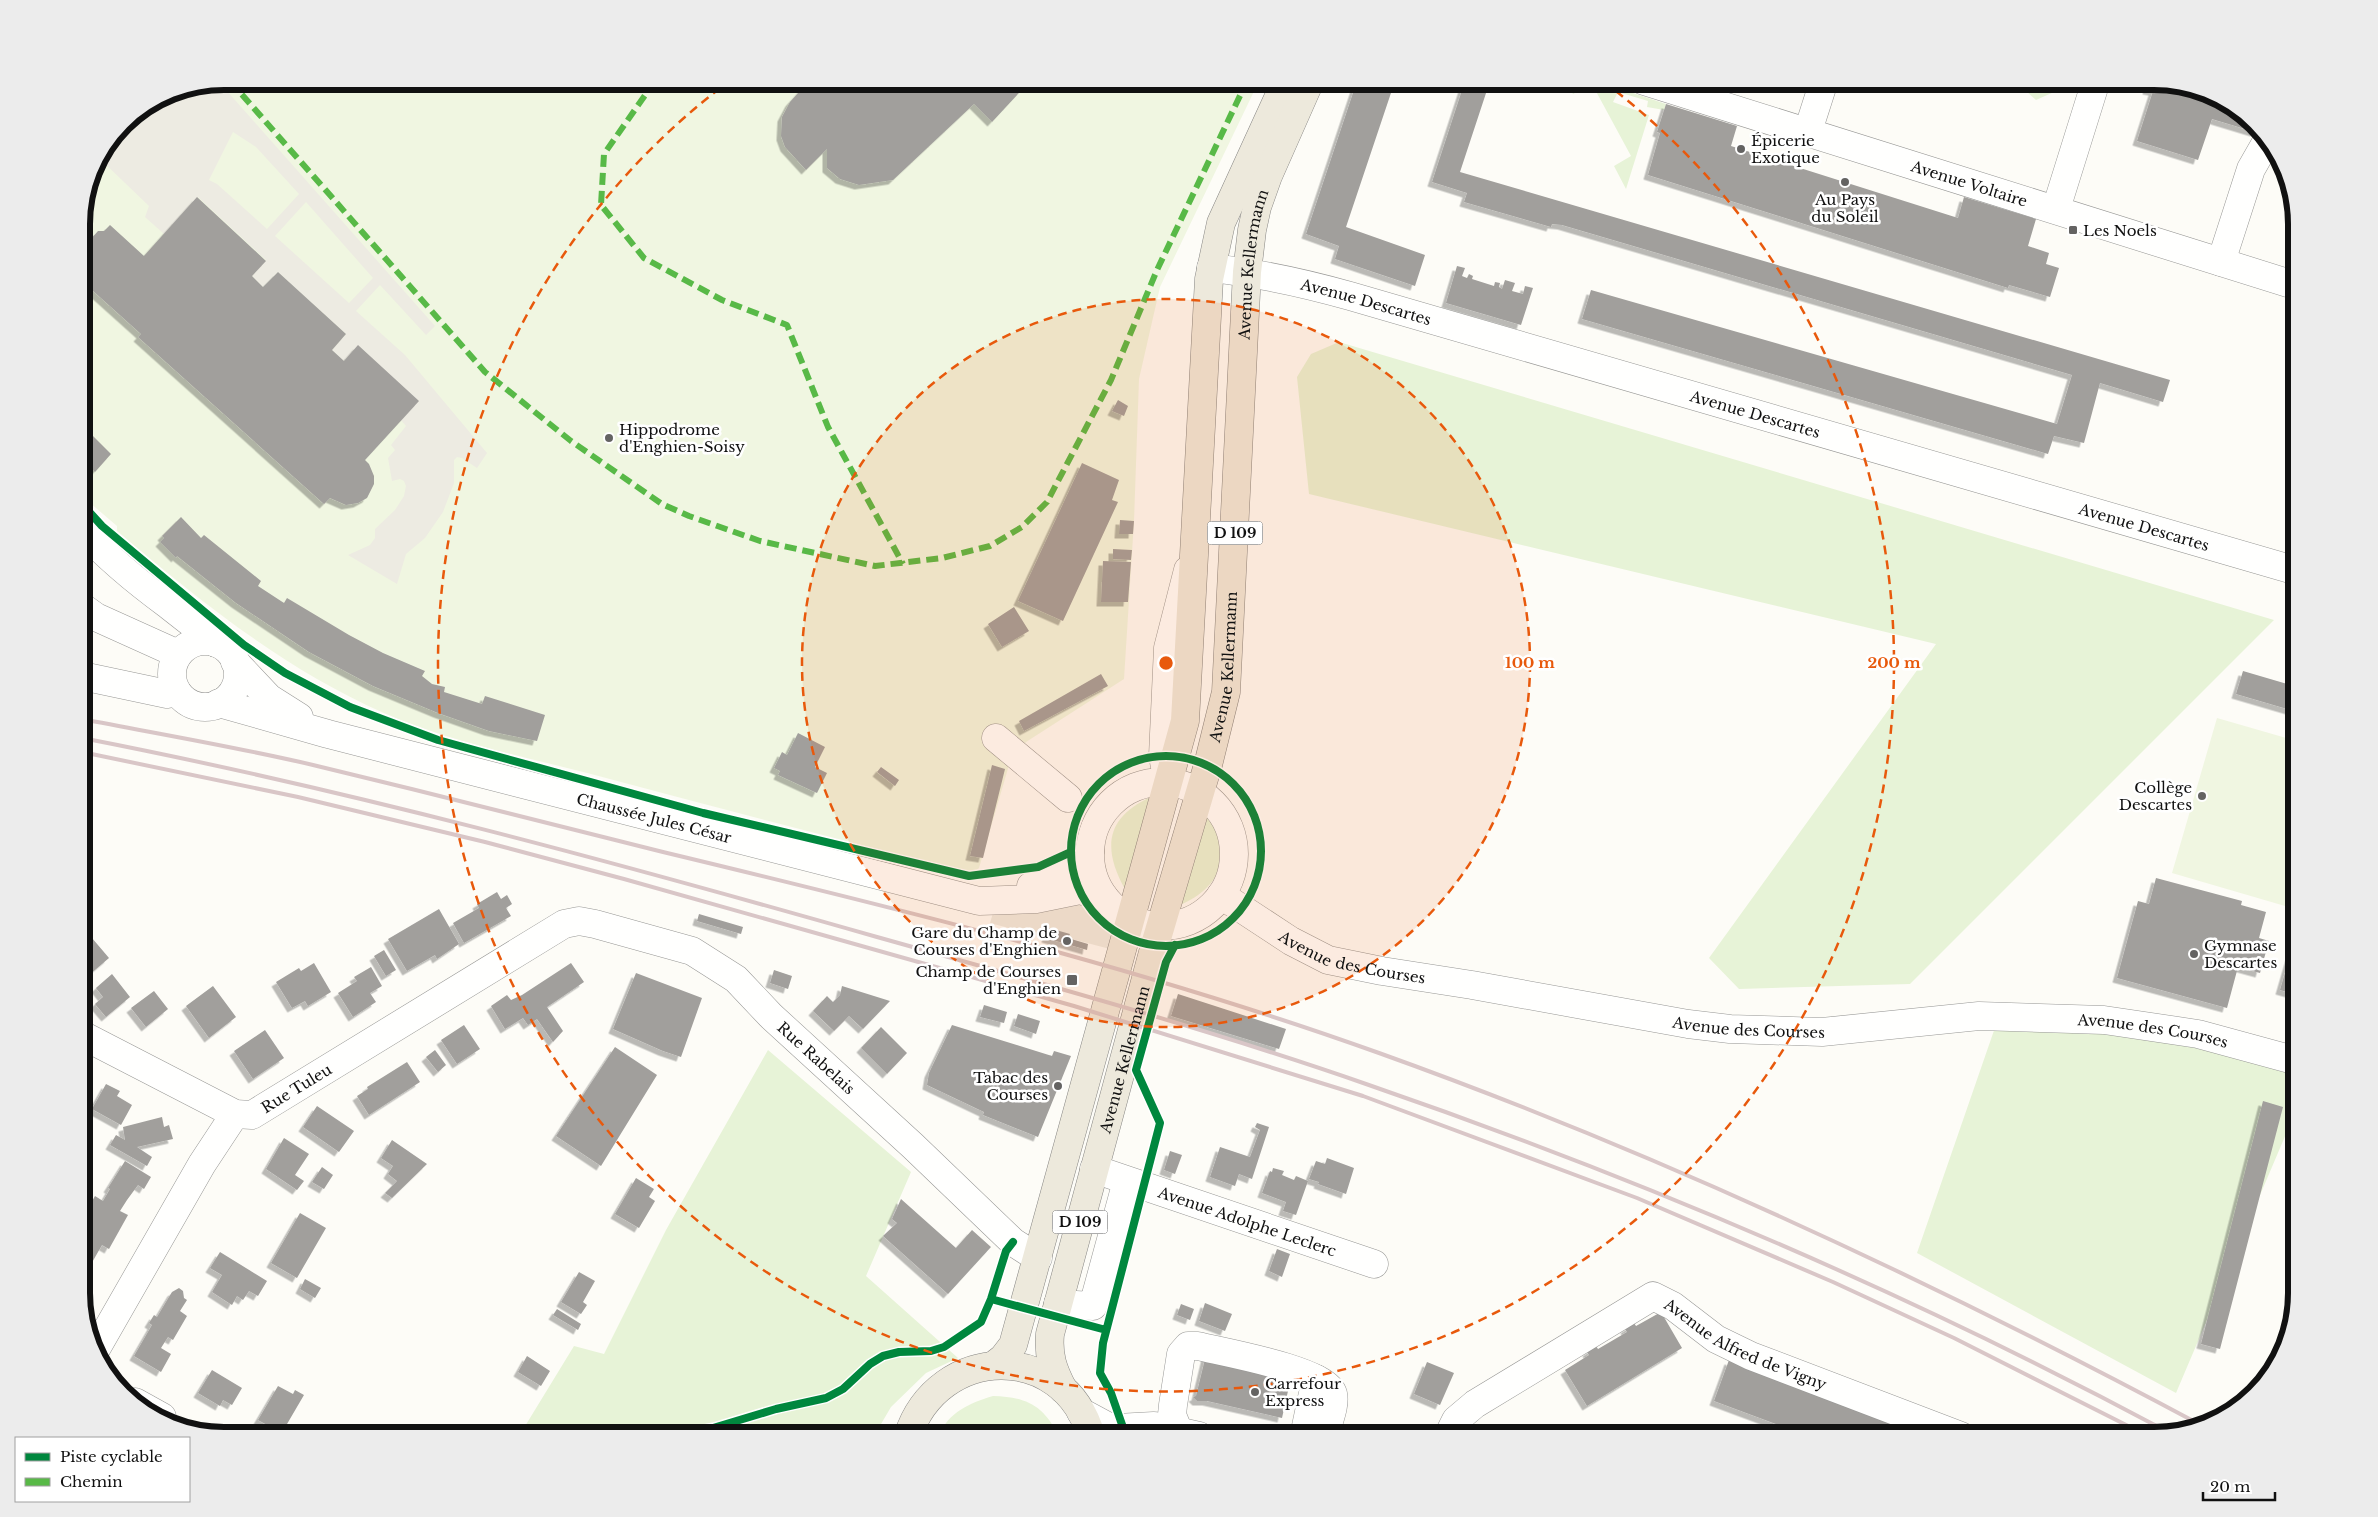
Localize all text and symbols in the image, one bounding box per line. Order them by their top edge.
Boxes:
place label: Épicerie Exotique [1751,131,1820,167]
marker: Épicerie Exotique [1735,143,1747,155]
street label: Avenue Voltaire [1908,156,2030,210]
marker: Au Pays du Soleil [1839,176,1851,188]
street label: Avenue Kellermann [1234,186,1272,341]
place label: Au Pays du Soleil [1811,190,1879,226]
place label: Les Noels [2083,221,2157,240]
marker: Les Noels [2067,224,2079,236]
street label: Avenue Descartes [1298,274,1434,329]
street label: Avenue Descartes [1687,385,1823,442]
place label: Hippodrome d'Enghien-Soisy [619,420,745,456]
marker: Hippodrome d'Enghien-Soisy [603,432,615,444]
street label: Avenue Descartes [2076,498,2212,555]
road number: D 109 [1208,522,1262,544]
street label: Avenue Kellermann [1204,591,1241,745]
text: 100 m [1505,653,1555,672]
text: 200 m [1868,653,1921,672]
centre of rings [1157,654,1175,672]
place label: Collège Descartes [2119,778,2192,814]
street label: Chaussée Jules César [575,789,734,847]
marker: Collège Descartes [2196,790,2208,802]
place label: Gare du Champ de Courses d'Enghien [911,923,1057,959]
street label: Avenue des Courses [1275,926,1427,987]
marker: Gare du Champ de Courses d'Enghien [1061,935,1073,947]
place label: Gymnase Descartes [2204,936,2277,972]
marker: Gymnase Descartes [2188,948,2200,960]
place label: Champ de Courses d'Enghien [915,962,1061,998]
marker: Champ de Courses d'Enghien [1065,973,1079,987]
street label: Avenue Kellermann [1095,983,1153,1136]
street label: Avenue des Courses [2076,1010,2231,1051]
street label: Avenue des Courses [1670,1012,1825,1042]
street label: Rue Rabelais [774,1017,859,1098]
street label: Rue Tuleu [257,1059,335,1117]
place label: Tabac des Courses [973,1068,1048,1104]
marker: Tabac des Courses [1052,1080,1064,1092]
street label: Avenue Adolphe Leclerc [1155,1182,1339,1260]
road number: D 109 [1052,1210,1108,1234]
street label: Avenue Alfred de Vigny [1661,1293,1830,1394]
place label: Carrefour Express [1265,1374,1342,1410]
marker: Carrefour Express [1249,1386,1261,1398]
legend [15,1437,190,1502]
text: Piste cyclable [60,1447,163,1466]
scale bar [2203,1470,2276,1502]
text: Chemin [60,1472,123,1491]
text: 20 m [2210,1477,2250,1496]

